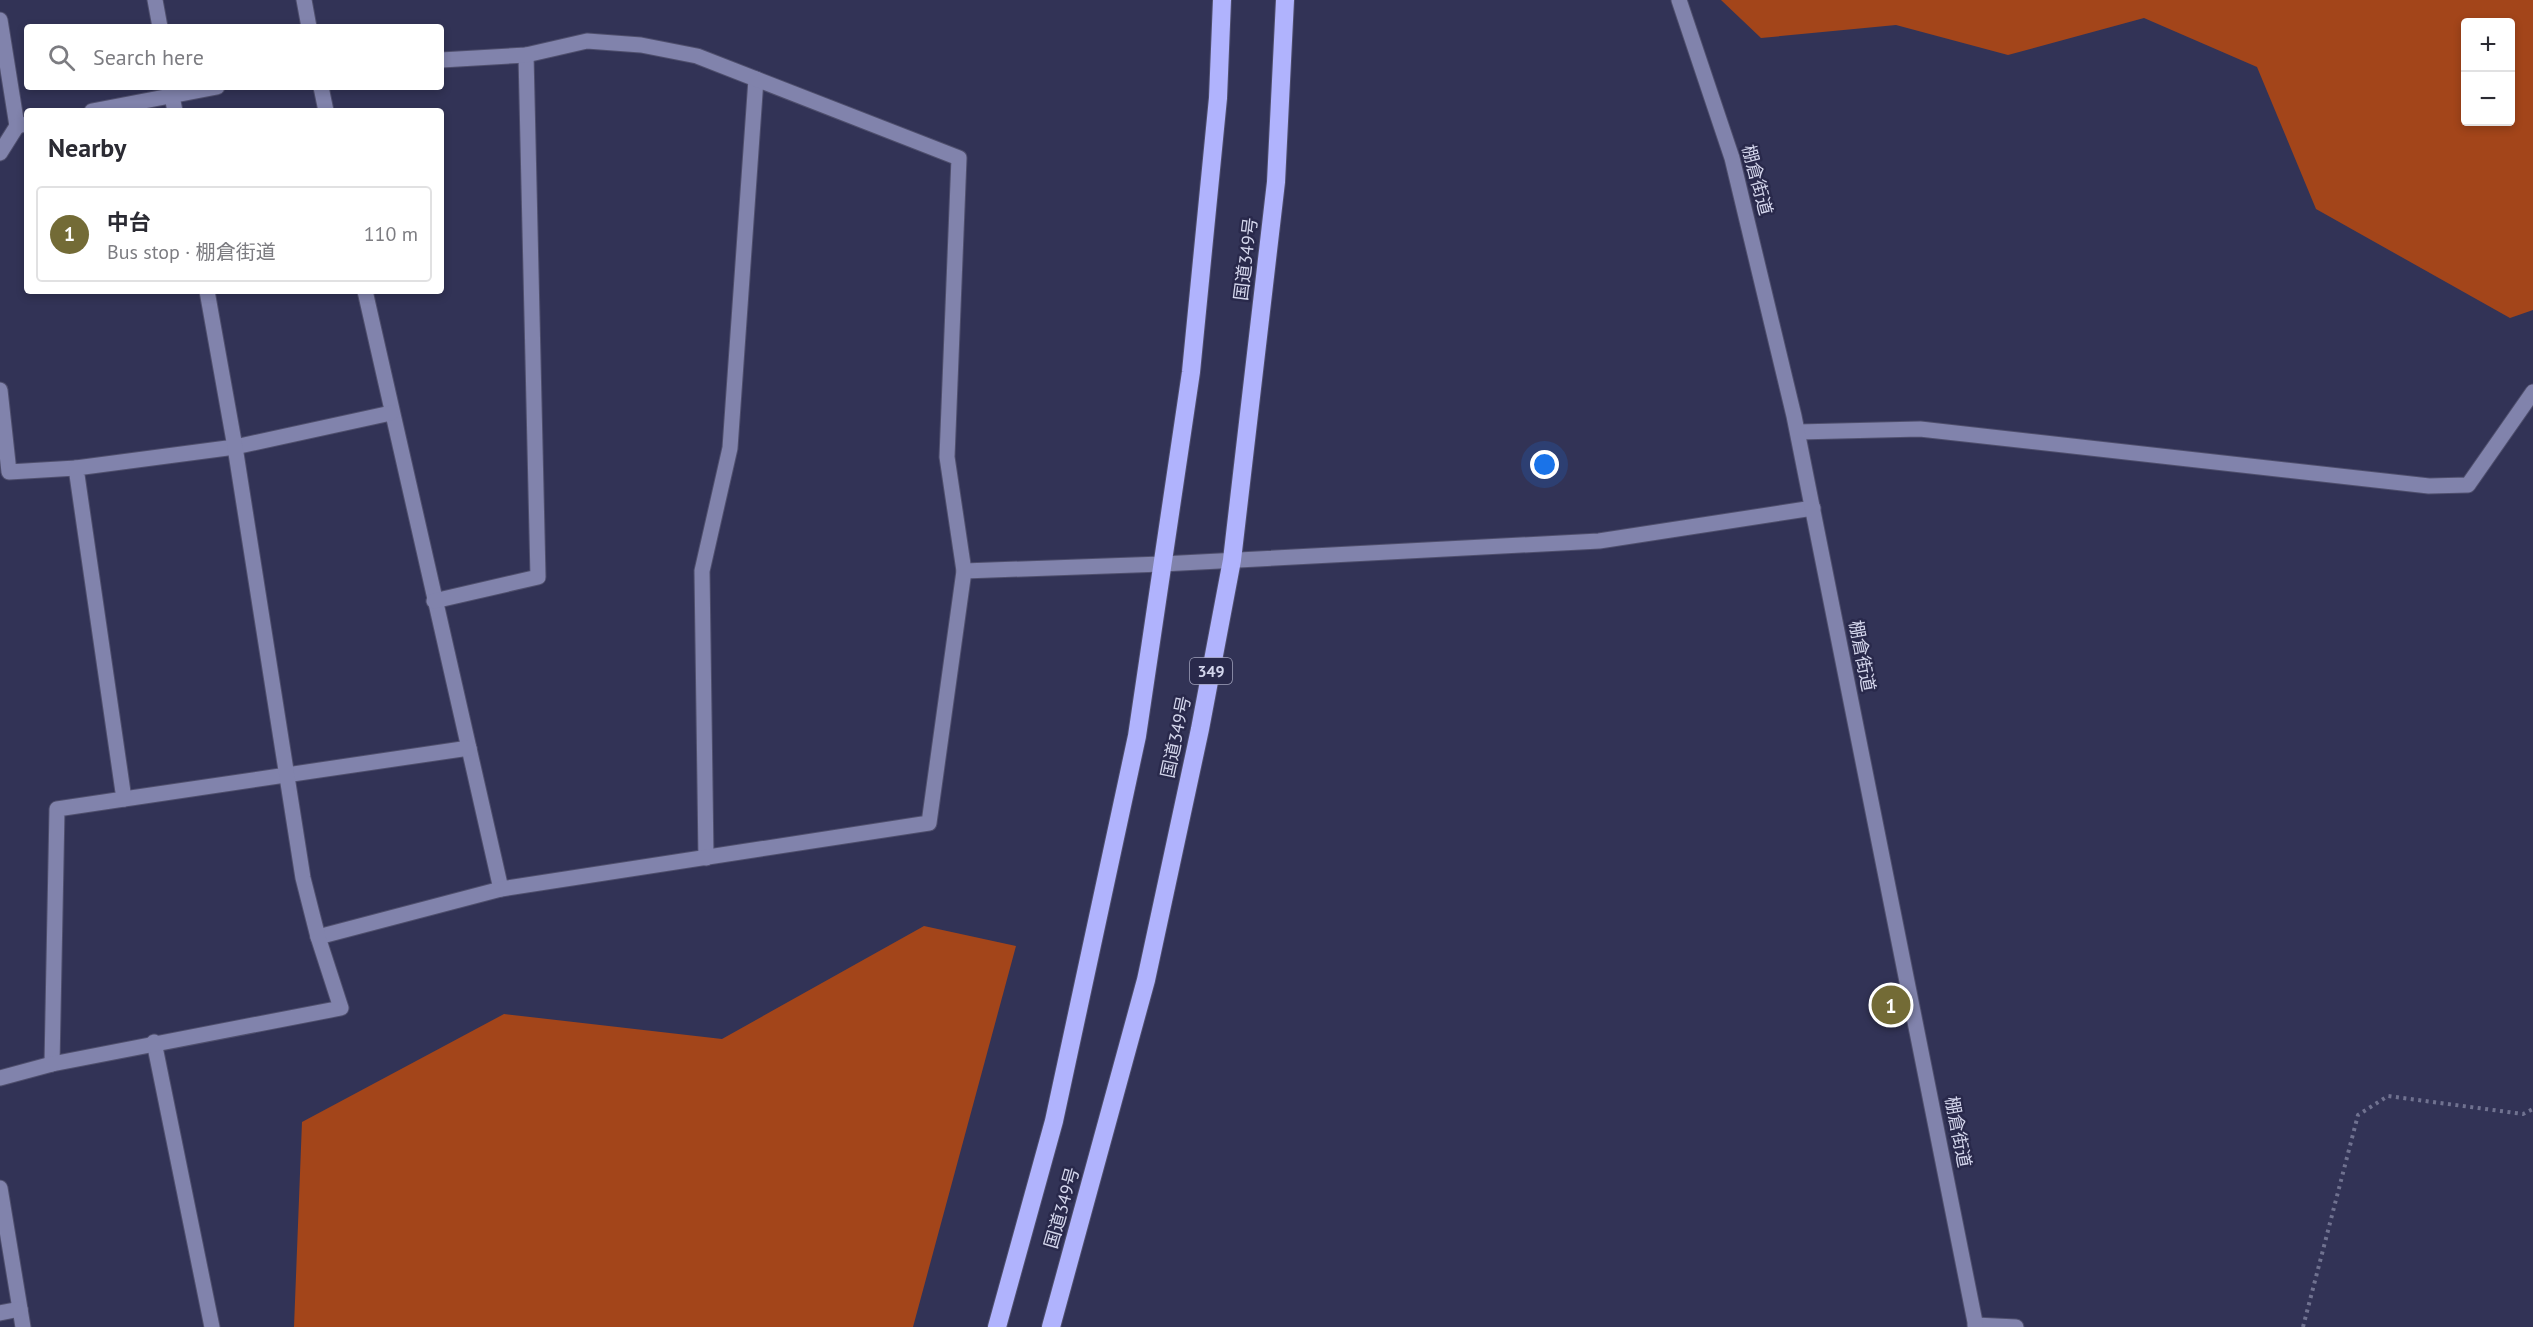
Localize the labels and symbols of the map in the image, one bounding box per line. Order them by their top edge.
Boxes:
street label: 棚倉街道 [1737,142,1778,218]
street label: 国道349号 [1229,216,1262,302]
your location [1530,450,1559,479]
street label: 棚倉街道 [1844,618,1881,693]
road number: 349 [1190,658,1232,684]
street label: 国道349号 [1156,694,1195,780]
pin: 1 [1872,982,1910,1028]
street label: 棚倉街道 [1940,1094,1977,1169]
street label: 国道349号 [1039,1165,1084,1251]

